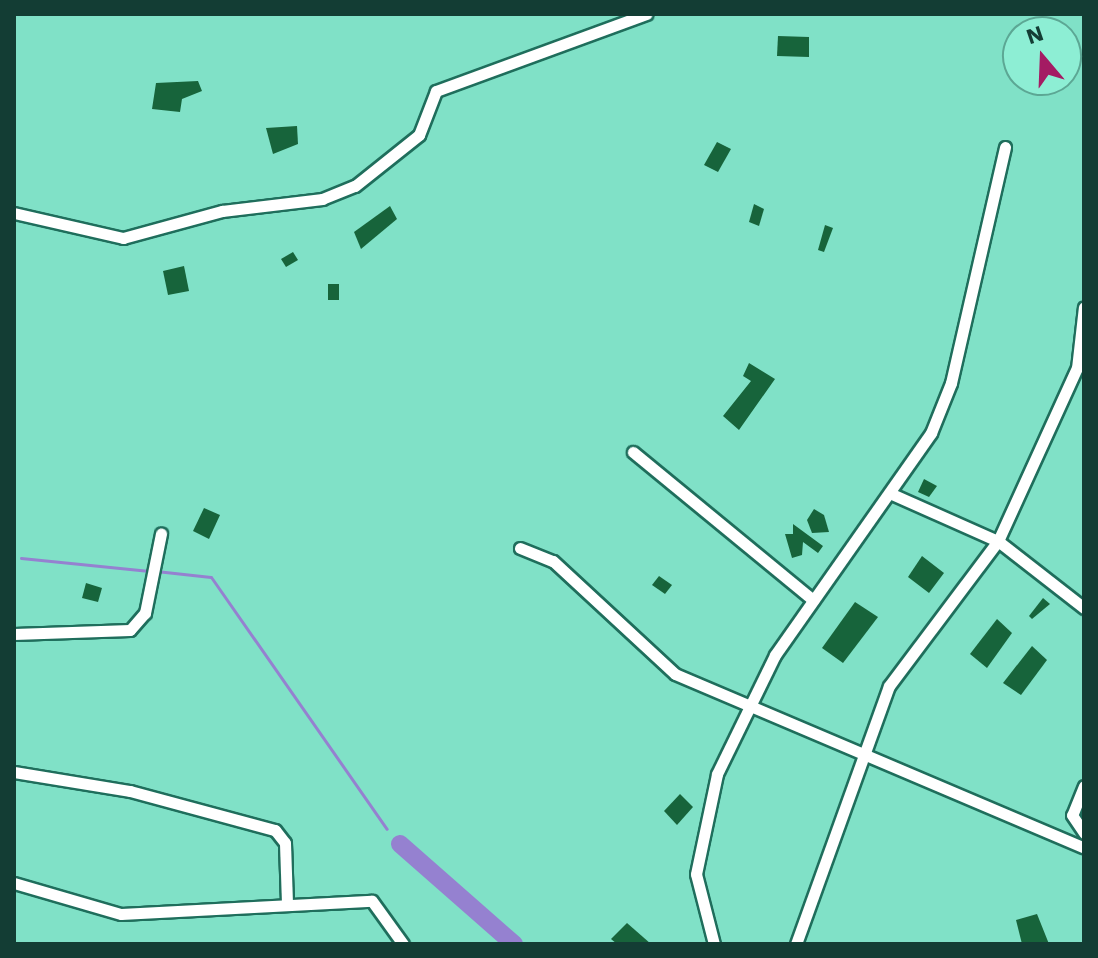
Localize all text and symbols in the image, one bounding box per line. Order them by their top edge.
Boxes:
north arrow [1002,16,1082,96]
text: N [1023,20,1046,49]

